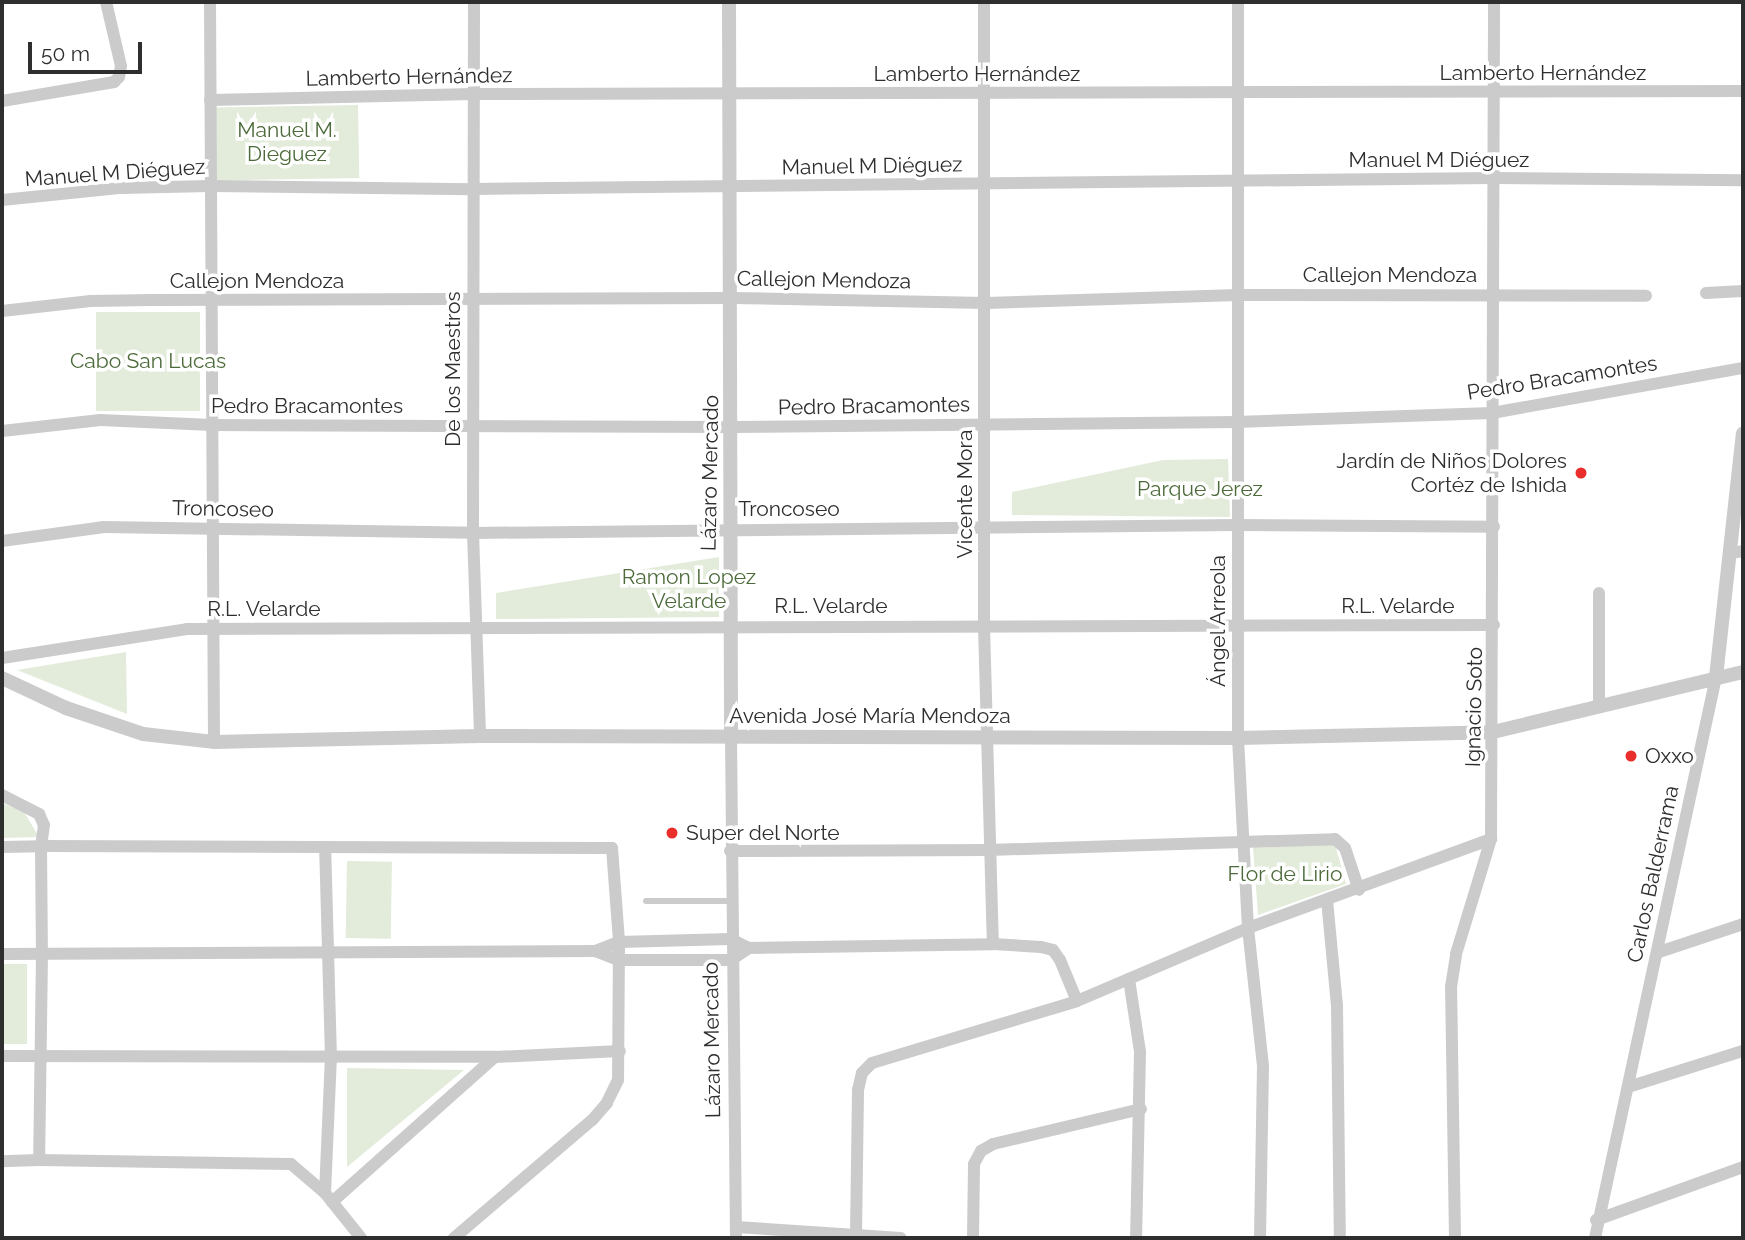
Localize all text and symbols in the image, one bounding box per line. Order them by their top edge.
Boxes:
scale bar [32,28,145,72]
text: 50 m [41,41,90,66]
street label: Lamberto Hernández [1440,60,1646,86]
street label: Lamberto Hernández [874,61,1080,87]
street label: Lamberto Hernández [305,63,513,91]
park label: Manuel M. Dieguez [237,117,337,167]
street label: Manuel M Diéguez [1348,147,1530,173]
street label: Manuel M Diéguez [781,152,963,180]
street label: Manuel M Diéguez [24,154,206,192]
street label: Callejon Mendoza [1303,262,1477,288]
street label: Callejon Mendoza [737,266,911,294]
street label: Callejon Mendoza [170,268,344,294]
street label: De los Maestros [440,291,466,447]
park label: Cabo San Lucas [70,348,226,374]
street label: Pedro Bracamontes [1465,351,1659,405]
street label: Pedro Bracamontes [778,392,970,420]
street label: Pedro Bracamontes [211,393,403,419]
street label: Lázaro Mercado [696,395,724,551]
street label: Vicente Mora [952,430,978,558]
place label: Jardín de Niños Dolores Cortéz de Ishida [1336,448,1567,498]
marker: Jardín de Niños Dolores Cortéz de Ishida [1573,465,1589,481]
park label: Parque Jerez [1137,476,1263,502]
street label: Troncoseo [172,496,274,522]
street label: Troncoseo [738,496,840,522]
street label: Ángel Arreola [1205,554,1231,688]
park label: Ramon Lopez Velarde [622,564,756,614]
street label: R.L. Velarde [774,593,888,619]
street label: R.L. Velarde [1341,593,1455,619]
street label: R.L. Velarde [207,596,321,622]
street label: Ignacio Soto [1460,647,1488,767]
street label: Avenida José María Mendoza [729,703,1011,729]
place label: Oxxo [1645,743,1694,769]
marker: Oxxo [1623,748,1639,764]
street label: Carlos Balderrama [1622,783,1684,965]
place label: Super del Norte [686,820,841,846]
marker: Super del Norte [664,825,680,841]
park label: Flor de Lirio [1227,861,1343,887]
street label: Lázaro Mercado [698,962,726,1118]

